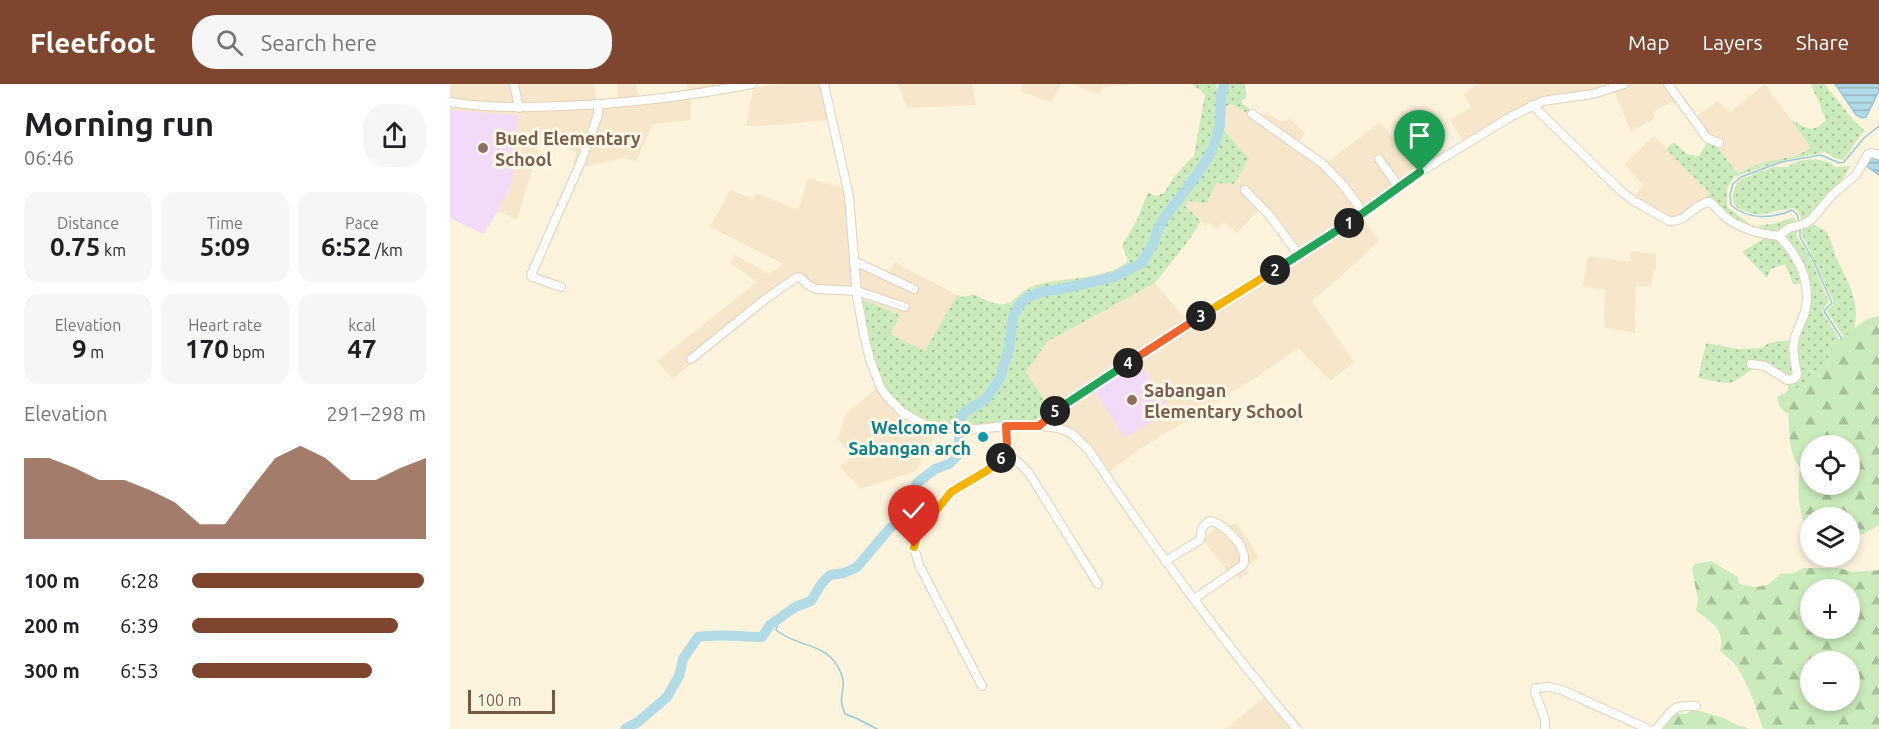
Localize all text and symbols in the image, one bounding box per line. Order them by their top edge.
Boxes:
search box [192,15,612,69]
icon: search [213,26,246,59]
text: Fleetfoot [30,27,156,58]
text: Search here [261,30,377,55]
text: Map [1628,30,1669,54]
text: Layers [1702,30,1763,54]
text: Share [1796,30,1849,54]
button: share [363,104,426,167]
text: Morning run [24,105,214,142]
pin [1394,110,1445,172]
icon: arrive [1403,119,1436,152]
place label: Bued Elementary School [495,128,641,169]
marker: Bued Elementary School [476,141,490,155]
text: 06:46 [24,146,74,169]
pin: 1 [1334,208,1364,238]
text: Distance [57,214,119,232]
text: Time [207,214,243,232]
text: Pace [345,214,379,232]
text: 1 [1344,214,1354,232]
text: 0.75 [50,232,100,261]
text: 5:09 [200,232,250,261]
text: 6:52 [321,232,371,261]
text: km [100,241,126,259]
text: /km [371,241,403,259]
pin: 2 [1260,255,1290,285]
text: 2 [1270,261,1280,279]
pin: 3 [1186,301,1216,331]
text: 3 [1196,307,1206,325]
text: Elevation [55,316,121,334]
text: Heart rate [188,316,262,334]
text: kcal [348,316,376,334]
text: 9 [72,334,87,363]
text: 170 [185,334,229,363]
text: 47 [347,334,377,363]
text: m [87,343,104,361]
text: bpm [229,343,265,361]
pin: 4 [1113,348,1143,378]
text: 4 [1123,354,1133,372]
place label: Sabangan Elementary School [1144,380,1303,421]
marker: Sabangan Elementary School [1125,393,1139,407]
pin: 5 [1040,396,1070,426]
text: Elevation [24,402,107,425]
text: 291–298 m [327,402,426,425]
text: 5 [1050,402,1060,420]
place label: Welcome to Sabangan arch [848,417,971,458]
marker: Welcome to Sabangan arch [976,430,990,444]
map controls [1800,435,1860,711]
button: locate [1800,435,1860,495]
pin: 6 [986,443,1016,473]
text: 6 [996,449,1006,467]
pin [888,485,939,547]
icon: check [897,494,930,527]
button: layers [1800,507,1860,567]
text: 100 m [24,569,80,592]
text: 6:28 [120,569,159,592]
button: + [1800,579,1860,639]
text: 200 m [24,614,80,637]
text: 6:39 [120,614,159,637]
button: − [1800,651,1860,711]
text: 300 m [24,659,80,682]
text: 6:53 [120,659,159,682]
scale bar [468,687,555,714]
text: 100 m [477,691,522,709]

